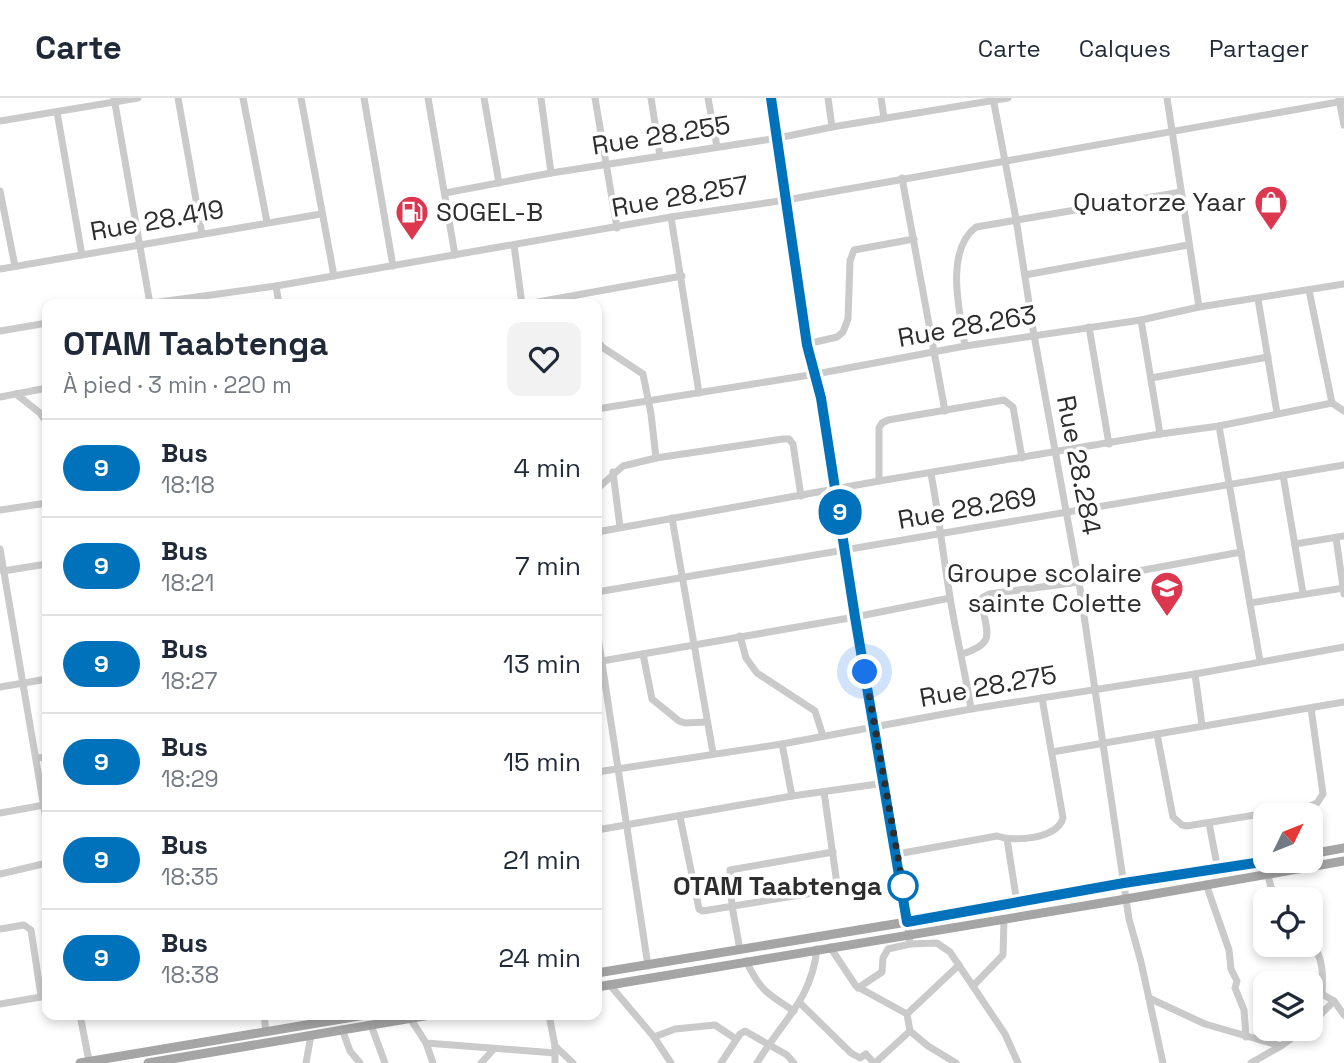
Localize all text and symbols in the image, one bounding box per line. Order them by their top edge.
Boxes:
text: Carte [35,27,122,69]
text: Carte [978,33,1041,64]
text: Calques [1079,33,1171,64]
text: Partager [1209,33,1309,64]
street label: Rue 28.255 [589,107,733,163]
street label: Rue 28.257 [609,167,751,225]
shop icon: Quatorze Yaar [1252,183,1290,232]
place label: Quatorze Yaar [1073,185,1246,219]
street label: Rue 28.419 [87,192,227,248]
fuel station icon: SOGEL-B [393,193,431,242]
place label: SOGEL-B [436,195,543,229]
street label: Rue 28.263 [895,297,1039,355]
button: heart [507,322,581,396]
text: OTAM Taabtenga [63,323,328,365]
text: À pied · 3 min · 220 m [63,370,292,400]
street label: Rue 28.284 [1049,393,1109,537]
text: Bus [161,436,208,470]
text: 4 min [513,451,581,485]
text: 9 [94,452,109,483]
text: 18:18 [161,470,215,500]
street label: Rue 28.269 [895,479,1039,537]
line badge: 9 [817,489,863,535]
text: 9 [833,496,847,527]
text: Bus [161,534,208,568]
text: 7 min [515,549,581,583]
text: 9 [94,550,109,581]
place label: Groupe scolaire sainte Colette [947,556,1142,620]
text: 18:21 [161,568,214,598]
school or university icon: Groupe scolaire sainte Colette [1148,569,1186,618]
text: Bus [161,632,208,666]
text: 13 min [503,647,581,681]
text: 9 [94,648,109,679]
your location [847,654,882,689]
street label: Rue 28.275 [917,657,1059,715]
text: 18:27 [161,666,217,696]
text: Bus [161,730,208,764]
text: 15 min [503,745,581,779]
text: 9 [94,746,109,777]
text: 18:29 [161,764,219,794]
north arrow [1253,803,1323,873]
map controls [1253,803,1323,1041]
text: Bus [161,828,208,862]
text: 21 min [503,843,581,877]
text: 9 [94,844,109,875]
text: 18:35 [161,862,218,892]
place label: OTAM Taabtenga [673,869,882,903]
marker: OTAM Taabtenga [888,871,918,901]
button: locate [1253,887,1323,957]
text: Bus [161,926,208,960]
text: 24 min [498,941,581,975]
text: 9 [94,942,109,973]
text: 18:38 [161,960,219,990]
button: layers [1253,971,1323,1041]

